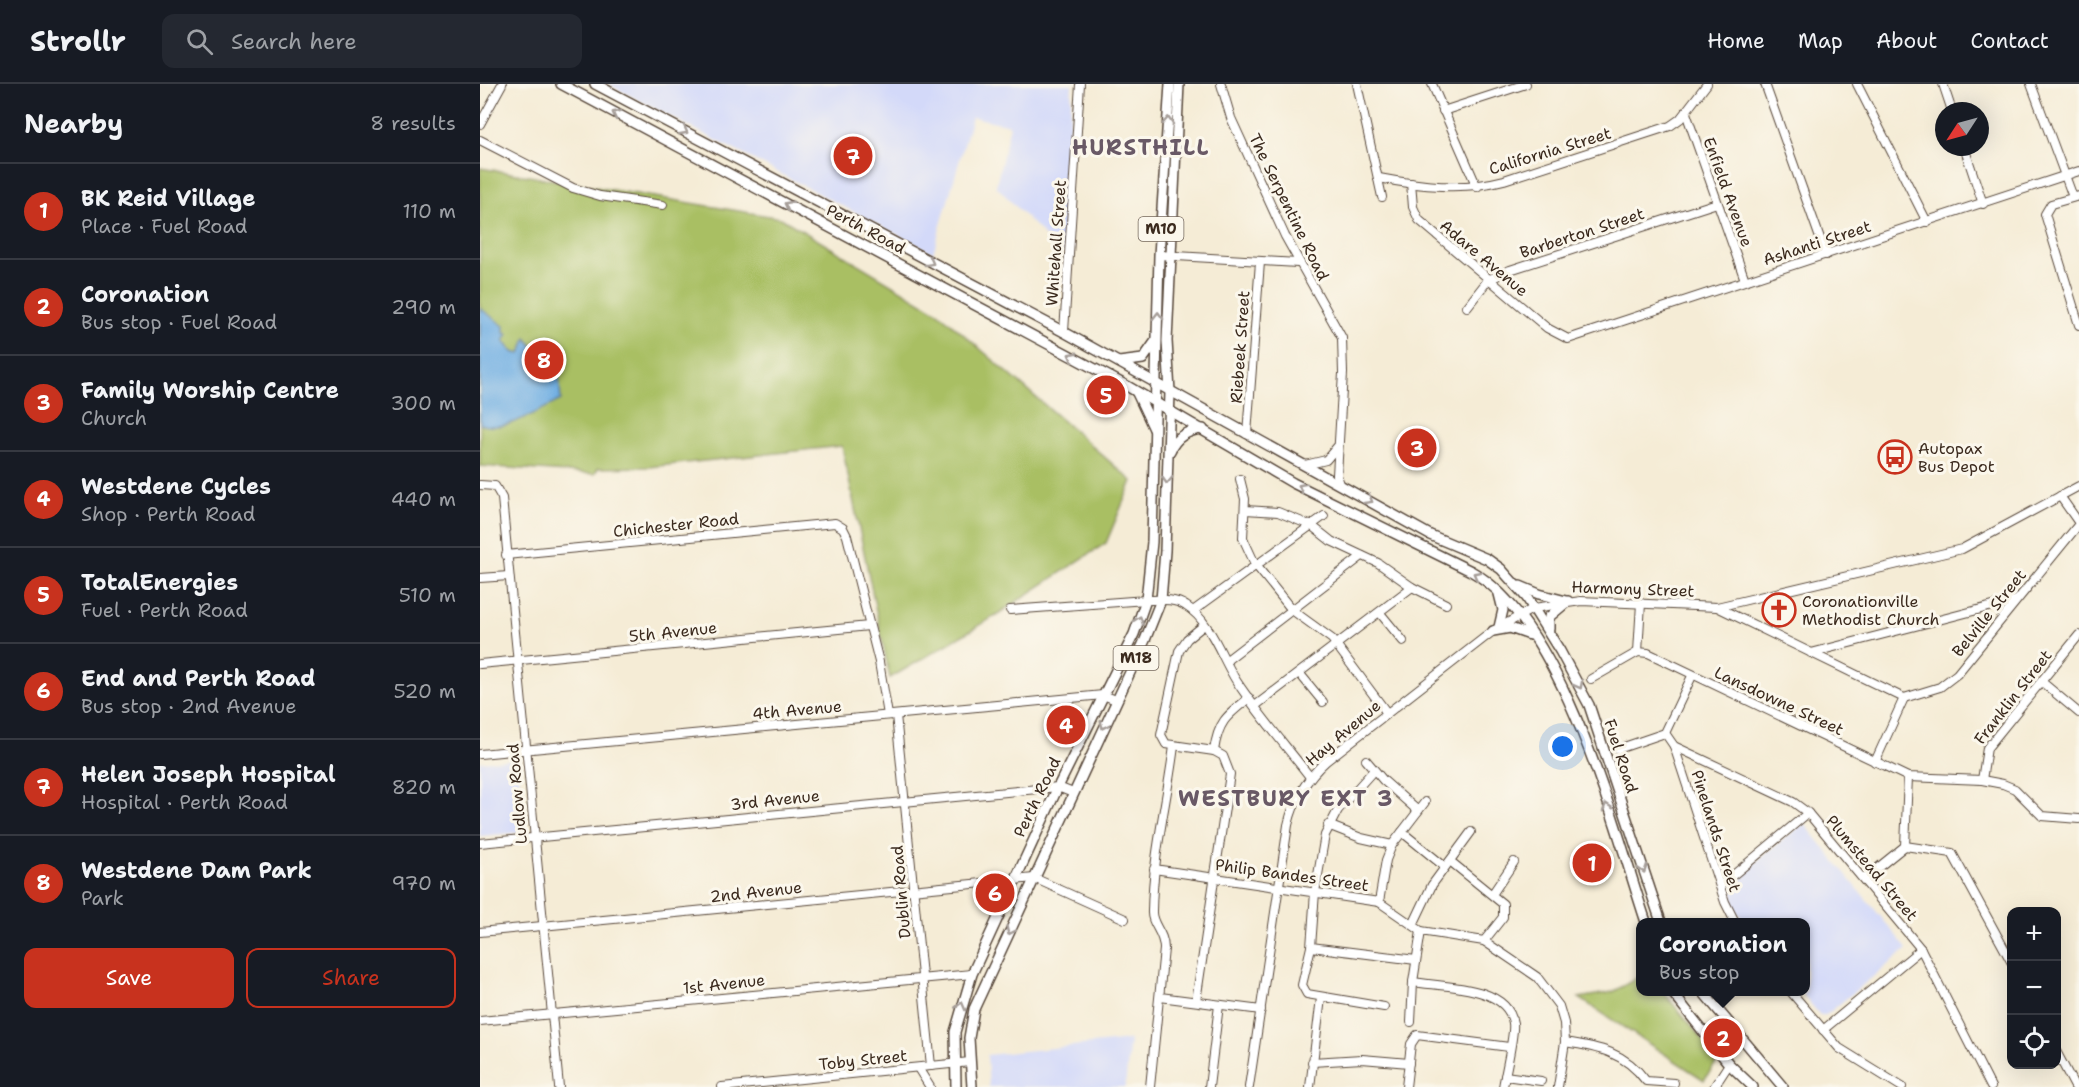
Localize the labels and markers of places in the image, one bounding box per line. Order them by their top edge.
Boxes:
pin: 7 [834,134,872,178]
pin: 8 [524,338,564,382]
pin: 5 [1086,372,1126,418]
pin: 3 [1398,426,1436,470]
place label: Autopax Bus Depot [1918,438,1995,477]
bus stop icon: Autopax Bus Depot [1877,439,1913,475]
place label: Coronationville Methodist Church [1802,591,1940,630]
church icon: Coronationville Methodist Church [1761,592,1797,628]
pin: 4 [1046,702,1086,748]
pin: 1 [1572,840,1612,886]
pin: 6 [976,870,1014,916]
pin: 2 [1704,1016,1742,1060]

